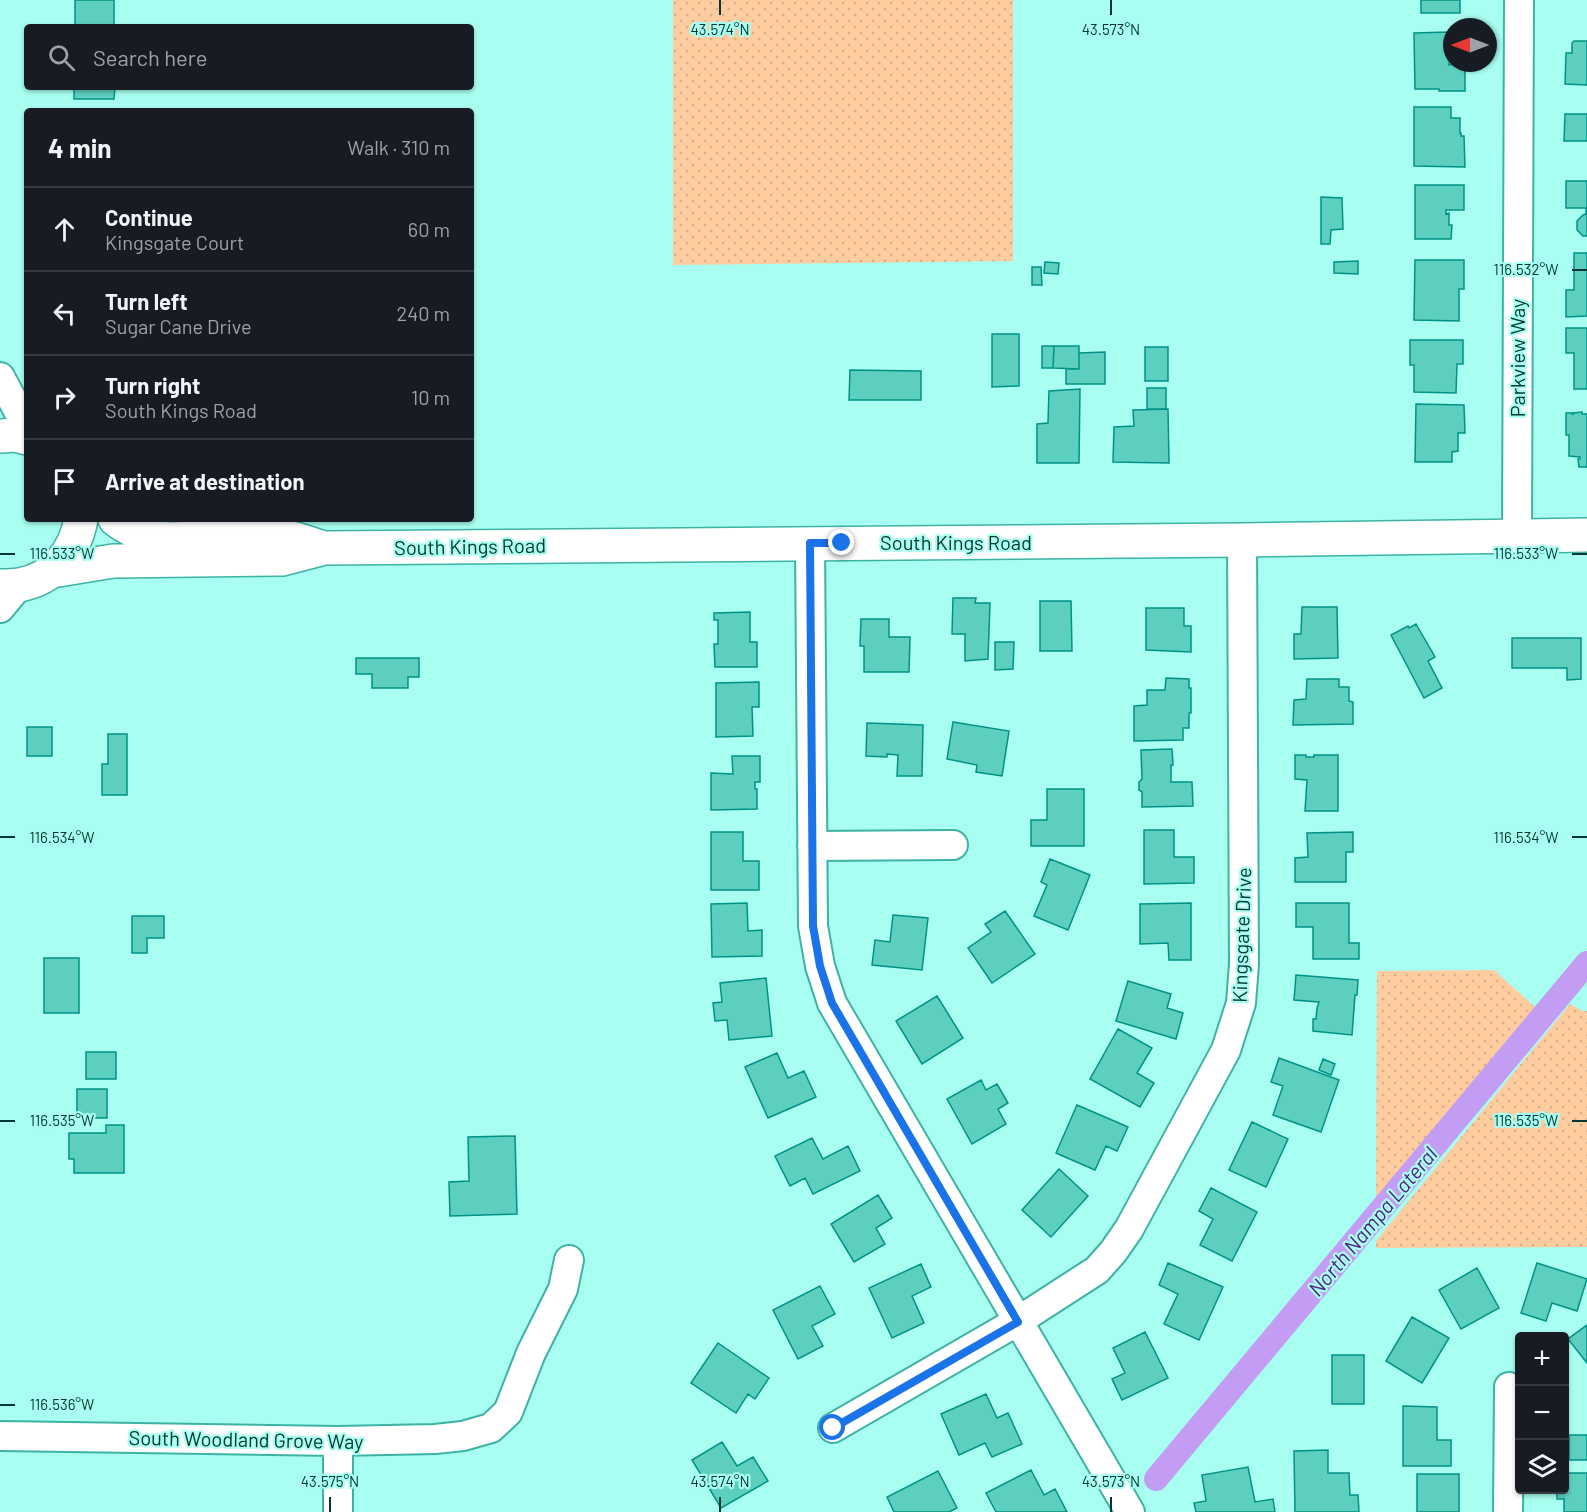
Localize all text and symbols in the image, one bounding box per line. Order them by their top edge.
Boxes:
north arrow [1443,18,1497,72]
text: 43.574°N [690,20,750,38]
text: 43.573°N [1082,20,1140,38]
search box [24,24,474,90]
icon: search [45,41,78,74]
text: Search here [93,44,207,70]
text: 4 min [48,132,112,163]
text: Walk · 310 m [347,135,450,159]
text: Continue [105,204,193,230]
icon: ahead [48,213,81,246]
text: 60 m [408,217,450,241]
text: Kingsgate Court [105,230,244,254]
text: 116.532°W [1494,260,1558,278]
text: Turn left [105,288,188,314]
icon: left [48,297,81,330]
street label: Parkview Way [1505,299,1529,417]
text: 240 m [396,301,450,325]
text: Sugar Cane Drive [105,314,252,338]
text: Turn right [105,372,200,398]
icon: right [48,381,81,414]
text: 10 m [411,385,450,409]
text: South Kings Road [105,398,257,422]
icon: arrive [48,465,81,498]
text: Arrive at destination [105,468,304,494]
route end [828,529,854,555]
street label: South Kings Road [880,530,1032,554]
street label: South Kings Road [394,533,546,559]
text: 116.533°W [30,544,94,562]
text: 116.533°W [1494,544,1558,562]
text: 116.534°W [29,828,95,846]
text: 116.534°W [1493,828,1559,846]
street label: Kingsgate Drive [1227,867,1255,1003]
text: 116.535°W [30,1111,94,1129]
text: 116.535°W [1494,1111,1558,1129]
water label: North Nampa Lateral [1302,1141,1442,1301]
map controls [1515,1332,1569,1494]
button: + [1515,1332,1569,1386]
button: − [1515,1386,1569,1440]
text: 116.536°W [30,1395,94,1413]
route start [819,1414,845,1440]
street label: South Woodland Grove Way [128,1425,364,1453]
button: layers [1515,1440,1569,1494]
text: 43.575°N [301,1472,359,1490]
text: 43.574°N [690,1472,750,1490]
text: 43.573°N [1082,1472,1140,1490]

